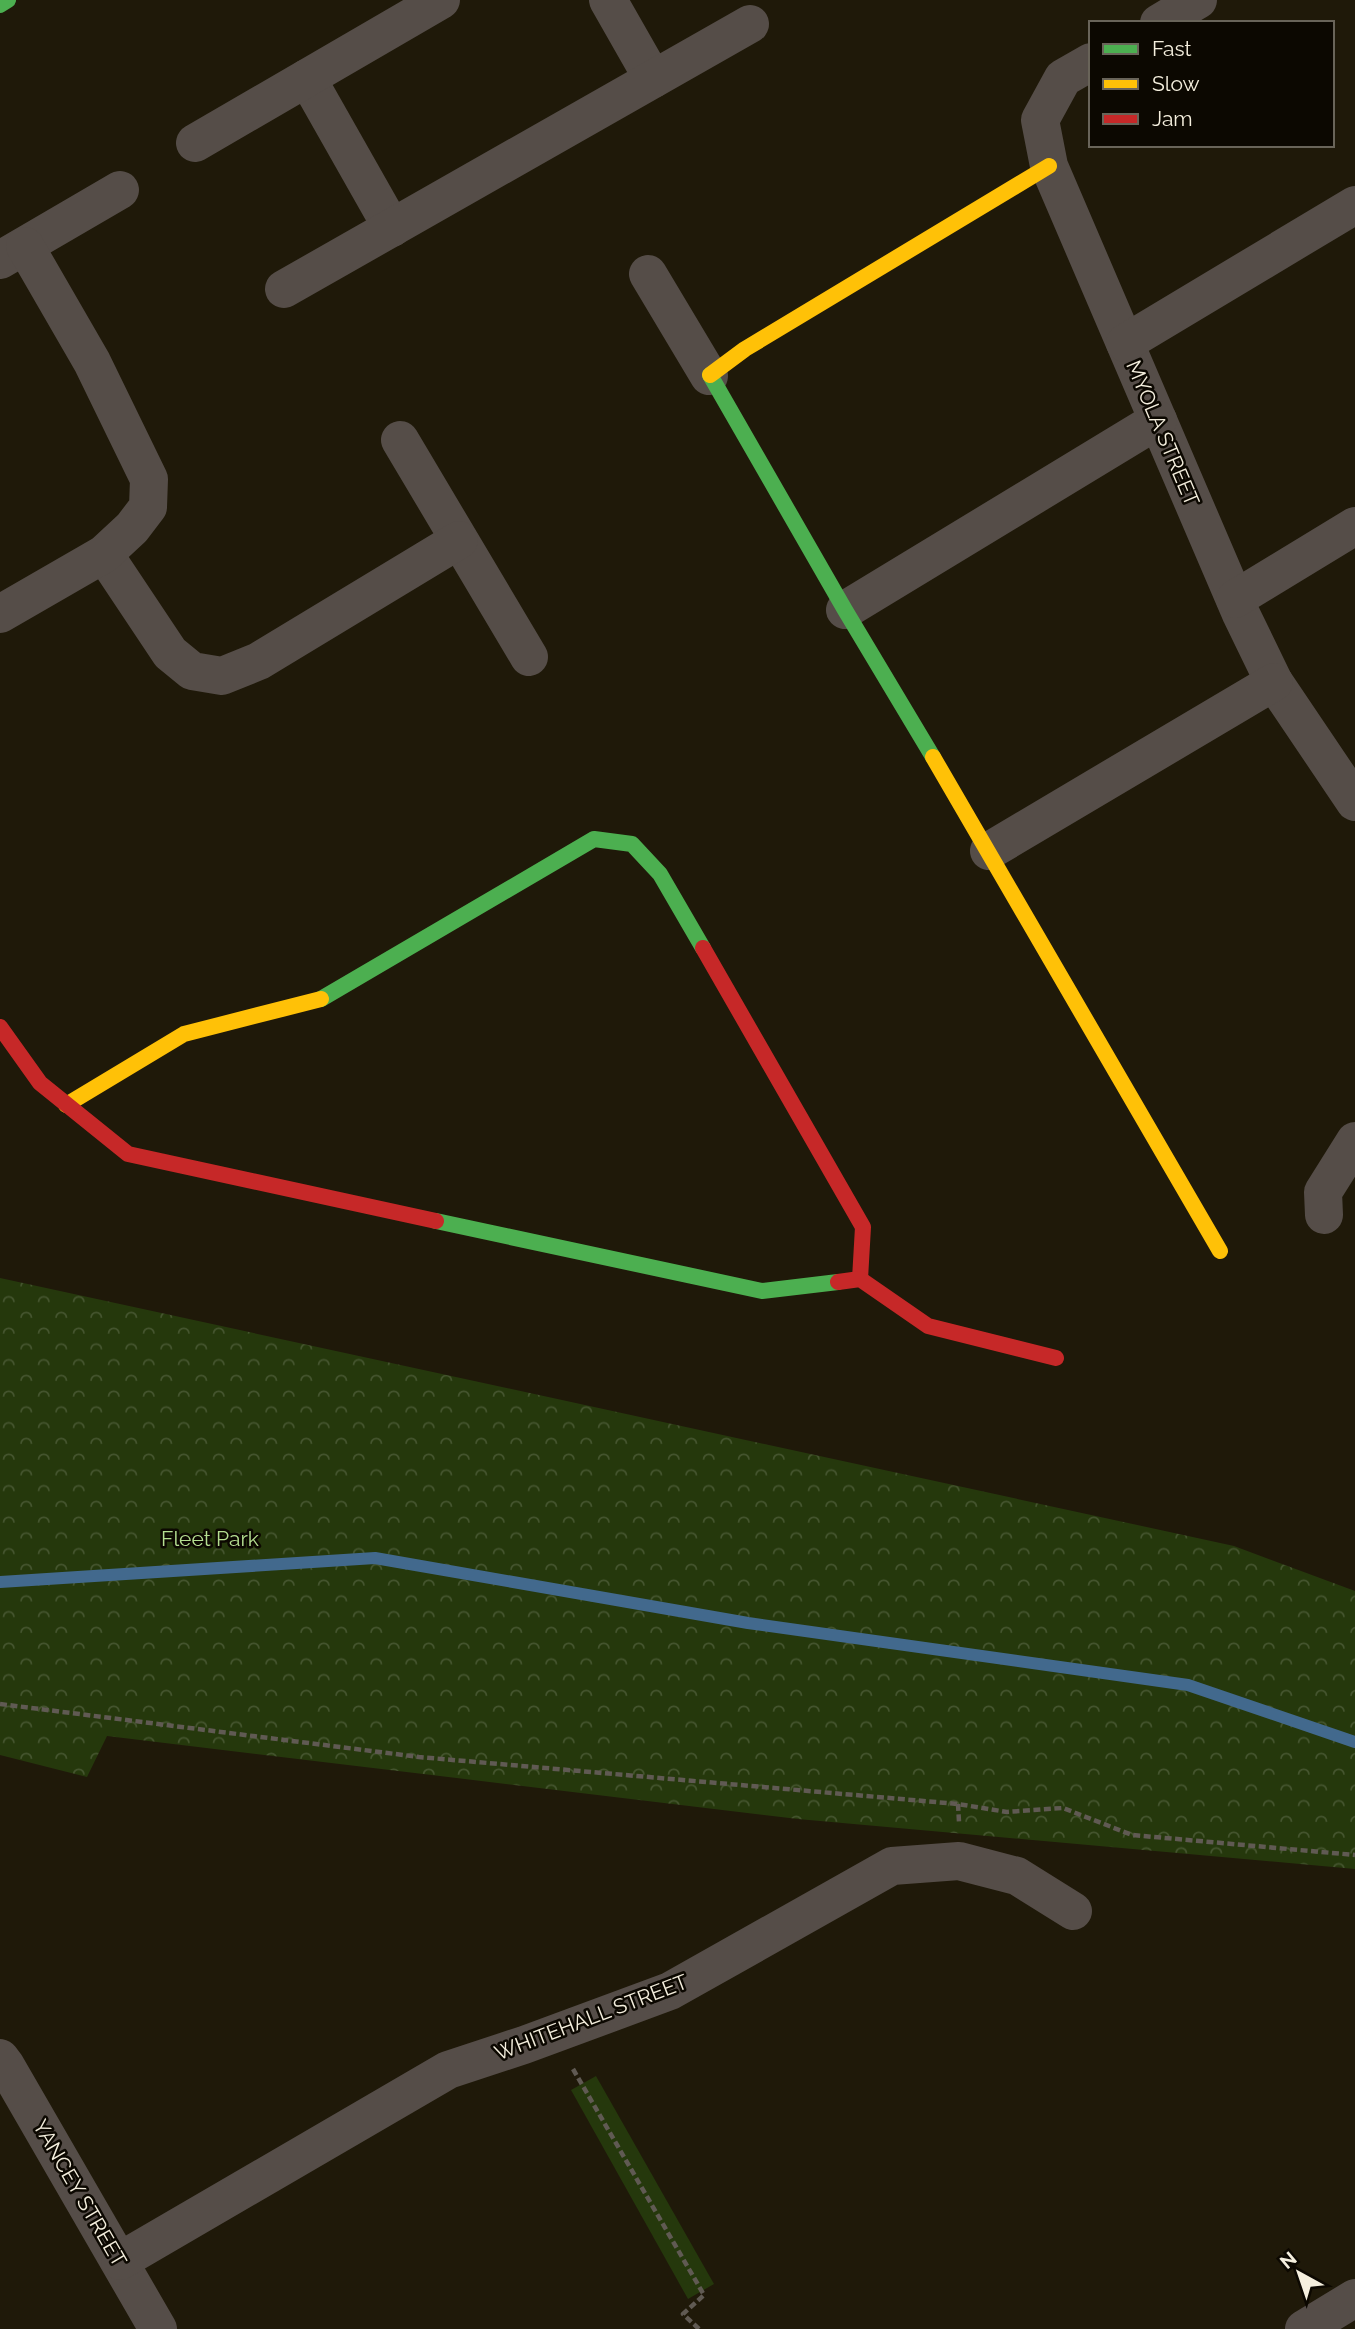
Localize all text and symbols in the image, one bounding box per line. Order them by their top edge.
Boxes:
legend [1089,21,1334,147]
text: Fast [1152,36,1192,61]
text: Slow [1152,71,1200,96]
text: Jam [1152,106,1193,131]
street label: MYOLA STREET [1121,356,1205,510]
park label: Fleet Park [161,1526,259,1551]
street label: WHITEHALL STREET [491,1969,691,2065]
street label: YANCEY STREET [28,2115,132,2271]
north arrow [1264,2238,1334,2308]
text: N [1275,2247,1301,2273]

